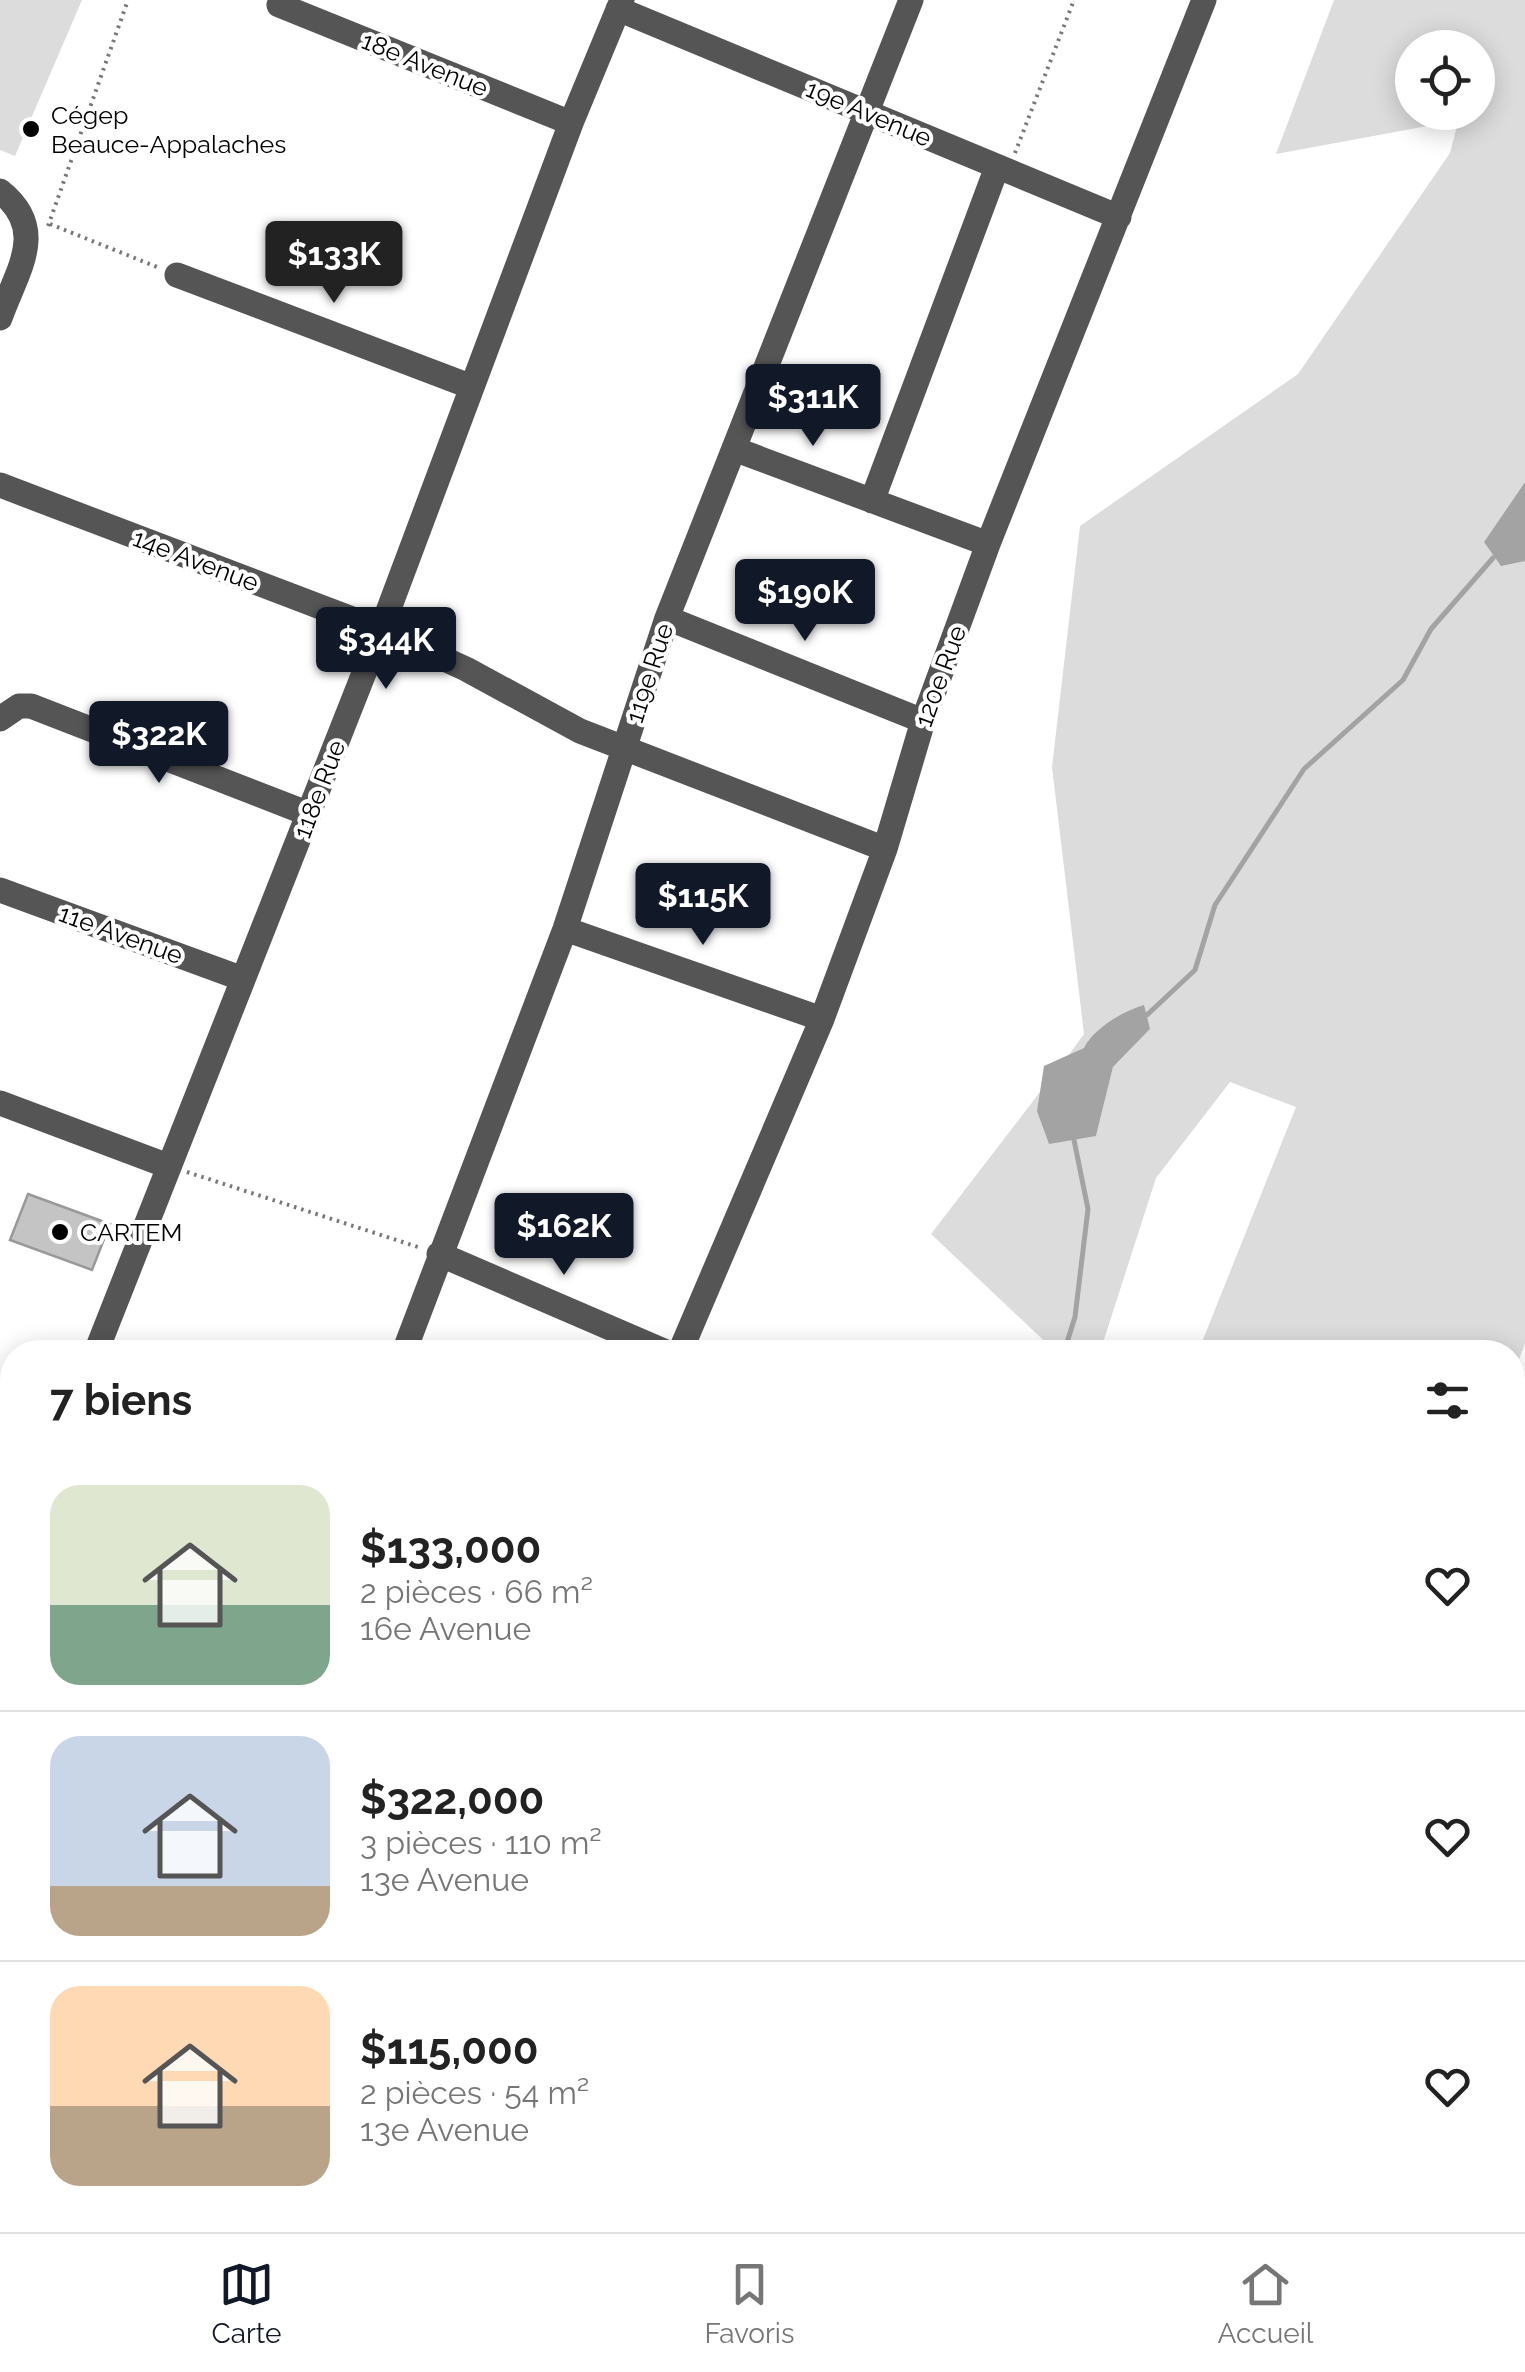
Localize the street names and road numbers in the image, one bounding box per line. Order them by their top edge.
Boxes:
street label: 18e Avenue [357,25,493,103]
street label: 19e Avenue [802,73,936,153]
street label: 14e Avenue [129,522,263,598]
street label: 119e Rue [619,619,679,727]
street label: 120e Rue [908,621,972,731]
street label: 118e Rue [287,736,351,842]
street label: 11e Avenue [55,898,187,970]

